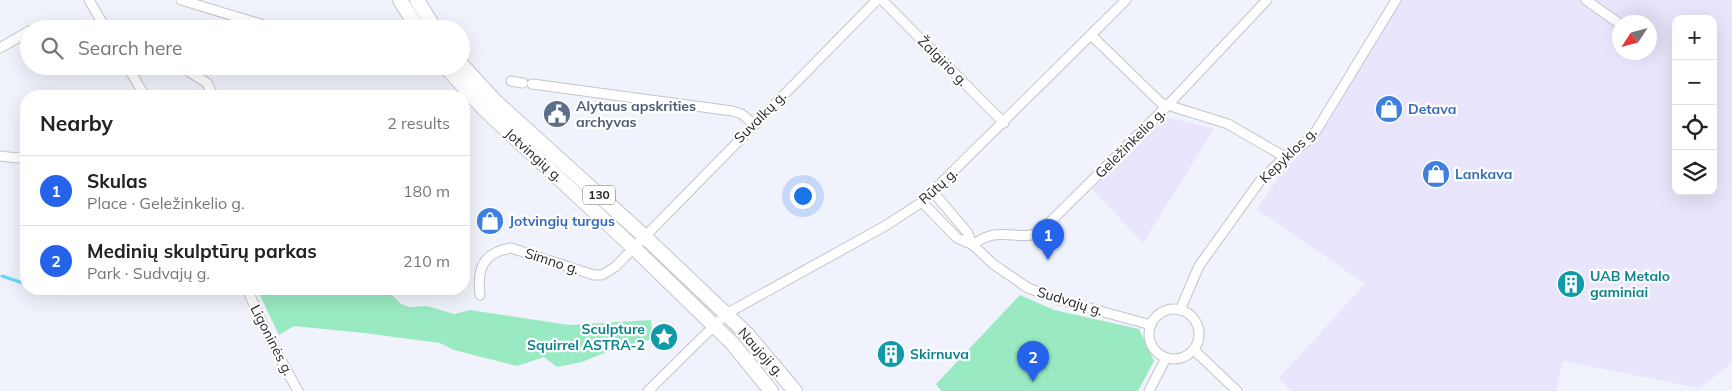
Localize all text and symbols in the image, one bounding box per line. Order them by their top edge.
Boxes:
north arrow [1612,15,1657,60]
map controls [1672,15,1717,195]
button: + [1672,15,1717,60]
search box [20,20,470,75]
street label: Žalgirio g. [914,32,972,90]
icon: search [38,34,66,62]
text: Search here [78,36,182,60]
button: − [1672,60,1717,105]
street label: Suvalkų g. [730,87,790,147]
shop icon: Detava [1374,94,1404,124]
place label: Alytaus apskrities archyvas [576,97,696,131]
public building icon: Alytaus apskrities archyvas [542,99,572,129]
place label: Detava [1408,100,1456,118]
street label: Geležinkelio g. [1091,104,1169,182]
button: locate [1672,105,1717,150]
text: Nearby [40,110,113,136]
text: 2 results [387,113,450,133]
street label: Kepyklos g. [1256,123,1320,187]
street label: Jotvingių g. [501,124,567,186]
button: layers [1672,150,1717,195]
shop icon: Lankava [1421,159,1451,189]
street label: Rūtų g. [915,164,961,208]
place label: Lankava [1455,165,1512,183]
text: Skulas [87,169,147,193]
text: 1 [51,181,61,201]
text: 180 m [403,181,450,201]
your location [790,183,816,209]
road number: 130 [583,186,615,204]
text: Place · Geležinkelio g. [87,193,245,213]
shop icon: Jotvingių turgus [475,206,505,236]
place label: Jotvingių turgus [509,212,615,230]
pin: 1 [1032,219,1064,260]
text: Medinių skulptūrų parkas [87,239,317,263]
street label: Simno g. [523,244,581,278]
text: 2 [51,251,61,271]
text: 210 m [403,251,450,271]
text: Park · Sudvajų g. [87,263,210,283]
place label: UAB Metalo gaminiai [1590,267,1670,301]
building icon: UAB Metalo gaminiai [1556,269,1586,299]
street label: Sudvajų g. [1035,283,1105,319]
street label: Ligoninės g. [247,302,297,378]
place label: Sculpture Squirrel ASTRA-2 [527,320,645,354]
place icon: Sculpture Squirrel ASTRA-2 [649,322,679,352]
street label: Naujoji g. [734,324,788,380]
building icon: Skirnuva [876,339,906,369]
pin: 2 [1017,341,1049,382]
place label: Skirnuva [910,345,969,363]

